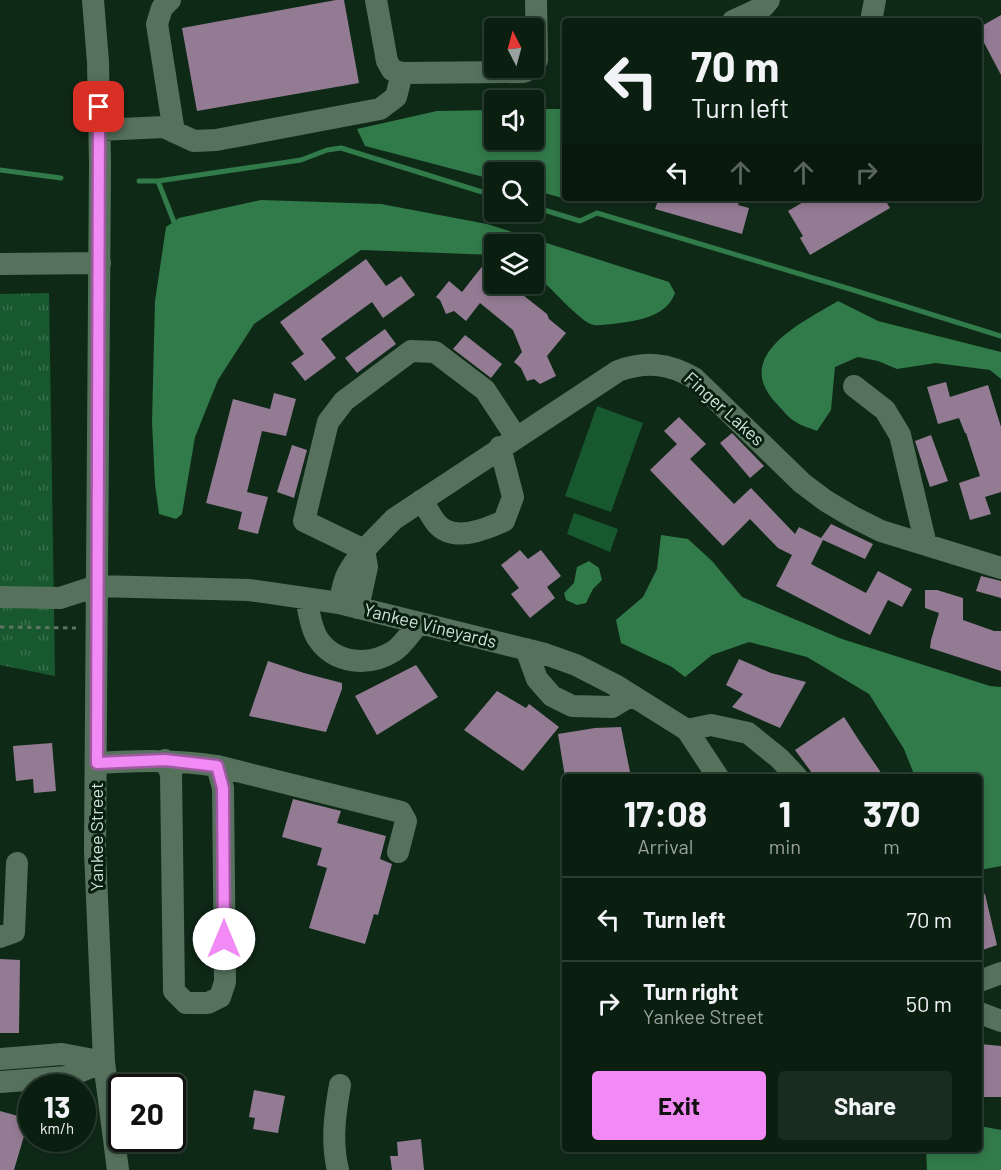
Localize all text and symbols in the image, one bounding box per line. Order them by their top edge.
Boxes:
north arrow [484,18,544,78]
map controls [484,18,544,294]
text: 70 m [691,40,779,90]
icon: left [592,42,670,120]
pin [73,81,124,132]
icon: arrive [82,90,115,123]
button: sound [484,90,544,150]
text: Turn left [691,91,789,123]
icon: left [661,156,694,189]
icon: ahead [724,156,757,189]
icon: ahead [787,156,820,189]
icon: right [850,156,883,189]
button: search [484,162,544,222]
button: layers [484,234,544,294]
street label: Finger Lakes [680,367,769,450]
street label: Yankee Vineyards [362,598,499,652]
street label: Yankee Street [85,783,107,891]
text: 17:08 [624,791,707,834]
text: 1 [779,791,791,834]
text: 370 [863,791,920,834]
text: Arrival [637,834,693,858]
text: min [769,834,801,858]
text: m [883,834,900,858]
icon: left [592,903,625,936]
text: Turn left [643,906,726,932]
text: 70 m [907,906,952,932]
position arrow [192,907,256,971]
text: Turn right [643,978,738,1004]
icon: right [592,987,625,1020]
text: 50 m [906,990,952,1016]
text: Yankee Street [643,1004,764,1028]
button: Exit [592,1071,766,1140]
button: Share [778,1071,952,1140]
speed limit sign: 20 [108,1074,186,1152]
text: 13 [44,1088,70,1124]
text: km/h [40,1119,74,1137]

